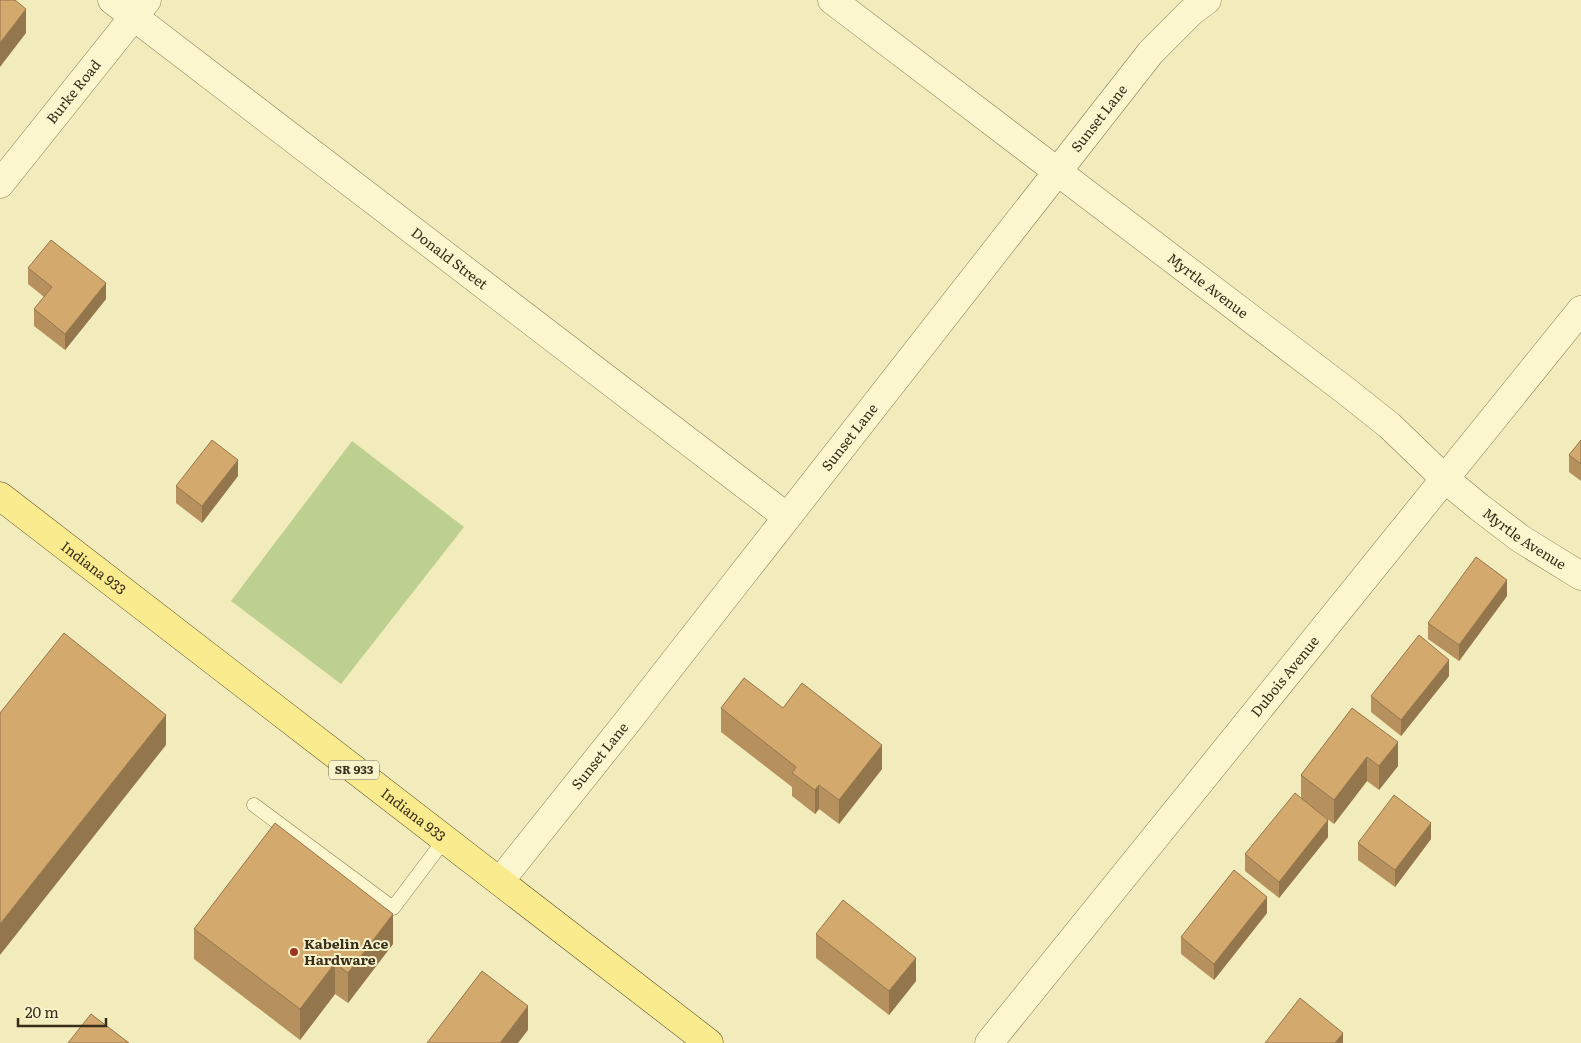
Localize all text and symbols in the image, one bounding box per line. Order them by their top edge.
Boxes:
street label: Burke Road [41,55,105,127]
street label: Sunset Lane [1066,80,1131,156]
street label: Donald Street [408,222,493,294]
street label: Myrtle Avenue [1164,248,1253,322]
street label: Sunset Lane [816,399,882,475]
street label: Myrtle Avenue [1479,502,1570,574]
street label: Indiana 933 [57,536,131,599]
street label: Dubois Avenue [1245,631,1323,721]
street label: Sunset Lane [566,718,632,793]
road number: SR 933 [329,760,379,780]
street label: Indiana 933 [377,783,451,846]
place label: Kabelin Ace Hardware [304,933,388,969]
marker: Kabelin Ace Hardware [288,946,300,958]
scale bar [18,996,105,1028]
text: 20 m [25,1000,59,1023]

